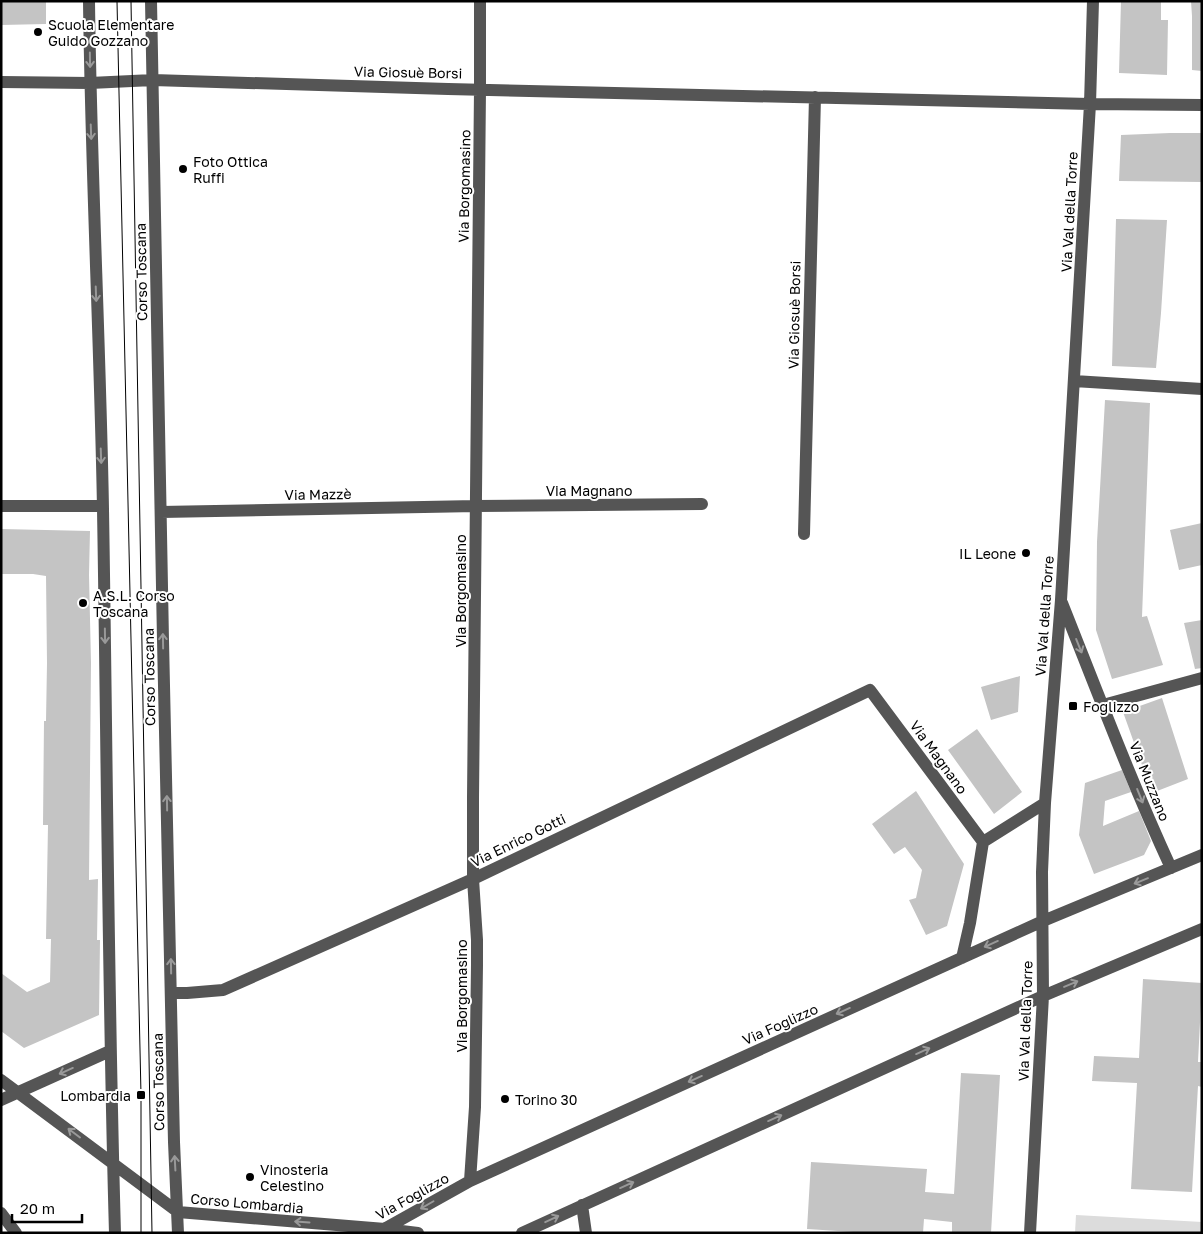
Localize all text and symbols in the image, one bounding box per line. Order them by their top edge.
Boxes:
place label: Scuola Elementare Guido Gozzano [48,16,174,49]
marker: Scuola Elementare Guido Gozzano [32,26,44,38]
one-way arrow [85,51,94,67]
street label: Via Giosuè Borsi [354,63,462,81]
one-way arrow [87,123,96,139]
street label: Via Borgomasino [455,129,473,243]
street label: Via Val della Torre [1057,151,1081,273]
place label: Foto Ottica Ruffi [193,153,268,186]
marker: Foto Ottica Ruffi [177,163,189,175]
street label: Corso Toscana [132,223,150,321]
street label: Via Giosuè Borsi [785,261,803,369]
one-way arrow [92,286,101,302]
one-way arrow [97,448,106,464]
street label: Via Magnano [546,482,632,499]
street label: Via Mazzè [284,485,352,503]
street label: Via Borgomasino [452,534,469,648]
place label: IL Leone [959,545,1016,562]
marker: IL Leone [1020,547,1032,559]
street label: Via Val della Torre [1031,555,1057,677]
place label: A.S.L. Corso Toscana [93,587,175,620]
marker: A.S.L. Corso Toscana [77,597,89,609]
one-way arrow [100,628,110,644]
street label: Corso Toscana [140,628,158,726]
one-way arrow [158,633,168,650]
one-way arrow [1075,638,1084,653]
place label: Foglizzo [1083,698,1139,715]
marker: Foglizzo [1067,700,1079,712]
street label: Via Magnano [907,717,971,797]
street label: Via Muzzano [1126,739,1174,823]
one-way arrow [1136,788,1145,803]
one-way arrow [162,796,172,812]
street label: Via Enrico Gotti [468,810,568,870]
one-way arrow [1133,877,1148,886]
street label: Via Borgomasino [453,939,470,1053]
one-way arrow [984,940,999,950]
one-way arrow [166,958,175,974]
street label: Via Val della Torre [1014,960,1036,1082]
one-way arrow [1063,978,1078,988]
street label: Via Foglizzo [740,1000,820,1048]
one-way arrow [836,1007,851,1017]
street label: Corso Toscana [149,1033,167,1131]
one-way arrow [915,1045,930,1055]
one-way arrow [59,1066,74,1076]
one-way arrow [688,1074,703,1084]
place label: Lombardia [60,1087,131,1104]
marker: Lombardia [135,1089,147,1101]
place label: Torino 30 [515,1091,577,1108]
marker: Torino 30 [499,1093,511,1105]
one-way arrow [767,1112,782,1122]
one-way arrow [68,1128,81,1139]
one-way arrow [171,1156,180,1172]
place label: Vinosteria Celestino [260,1161,328,1194]
street label: Via Foglizzo [373,1169,451,1223]
marker: Vinosteria Celestino [244,1171,256,1183]
one-way arrow [619,1180,634,1189]
street label: Corso Lombardia [190,1190,304,1216]
scale bar [12,1192,82,1224]
text: 20 m [20,1199,55,1217]
one-way arrow [421,1200,435,1210]
one-way arrow [544,1214,559,1223]
one-way arrow [294,1218,310,1227]

